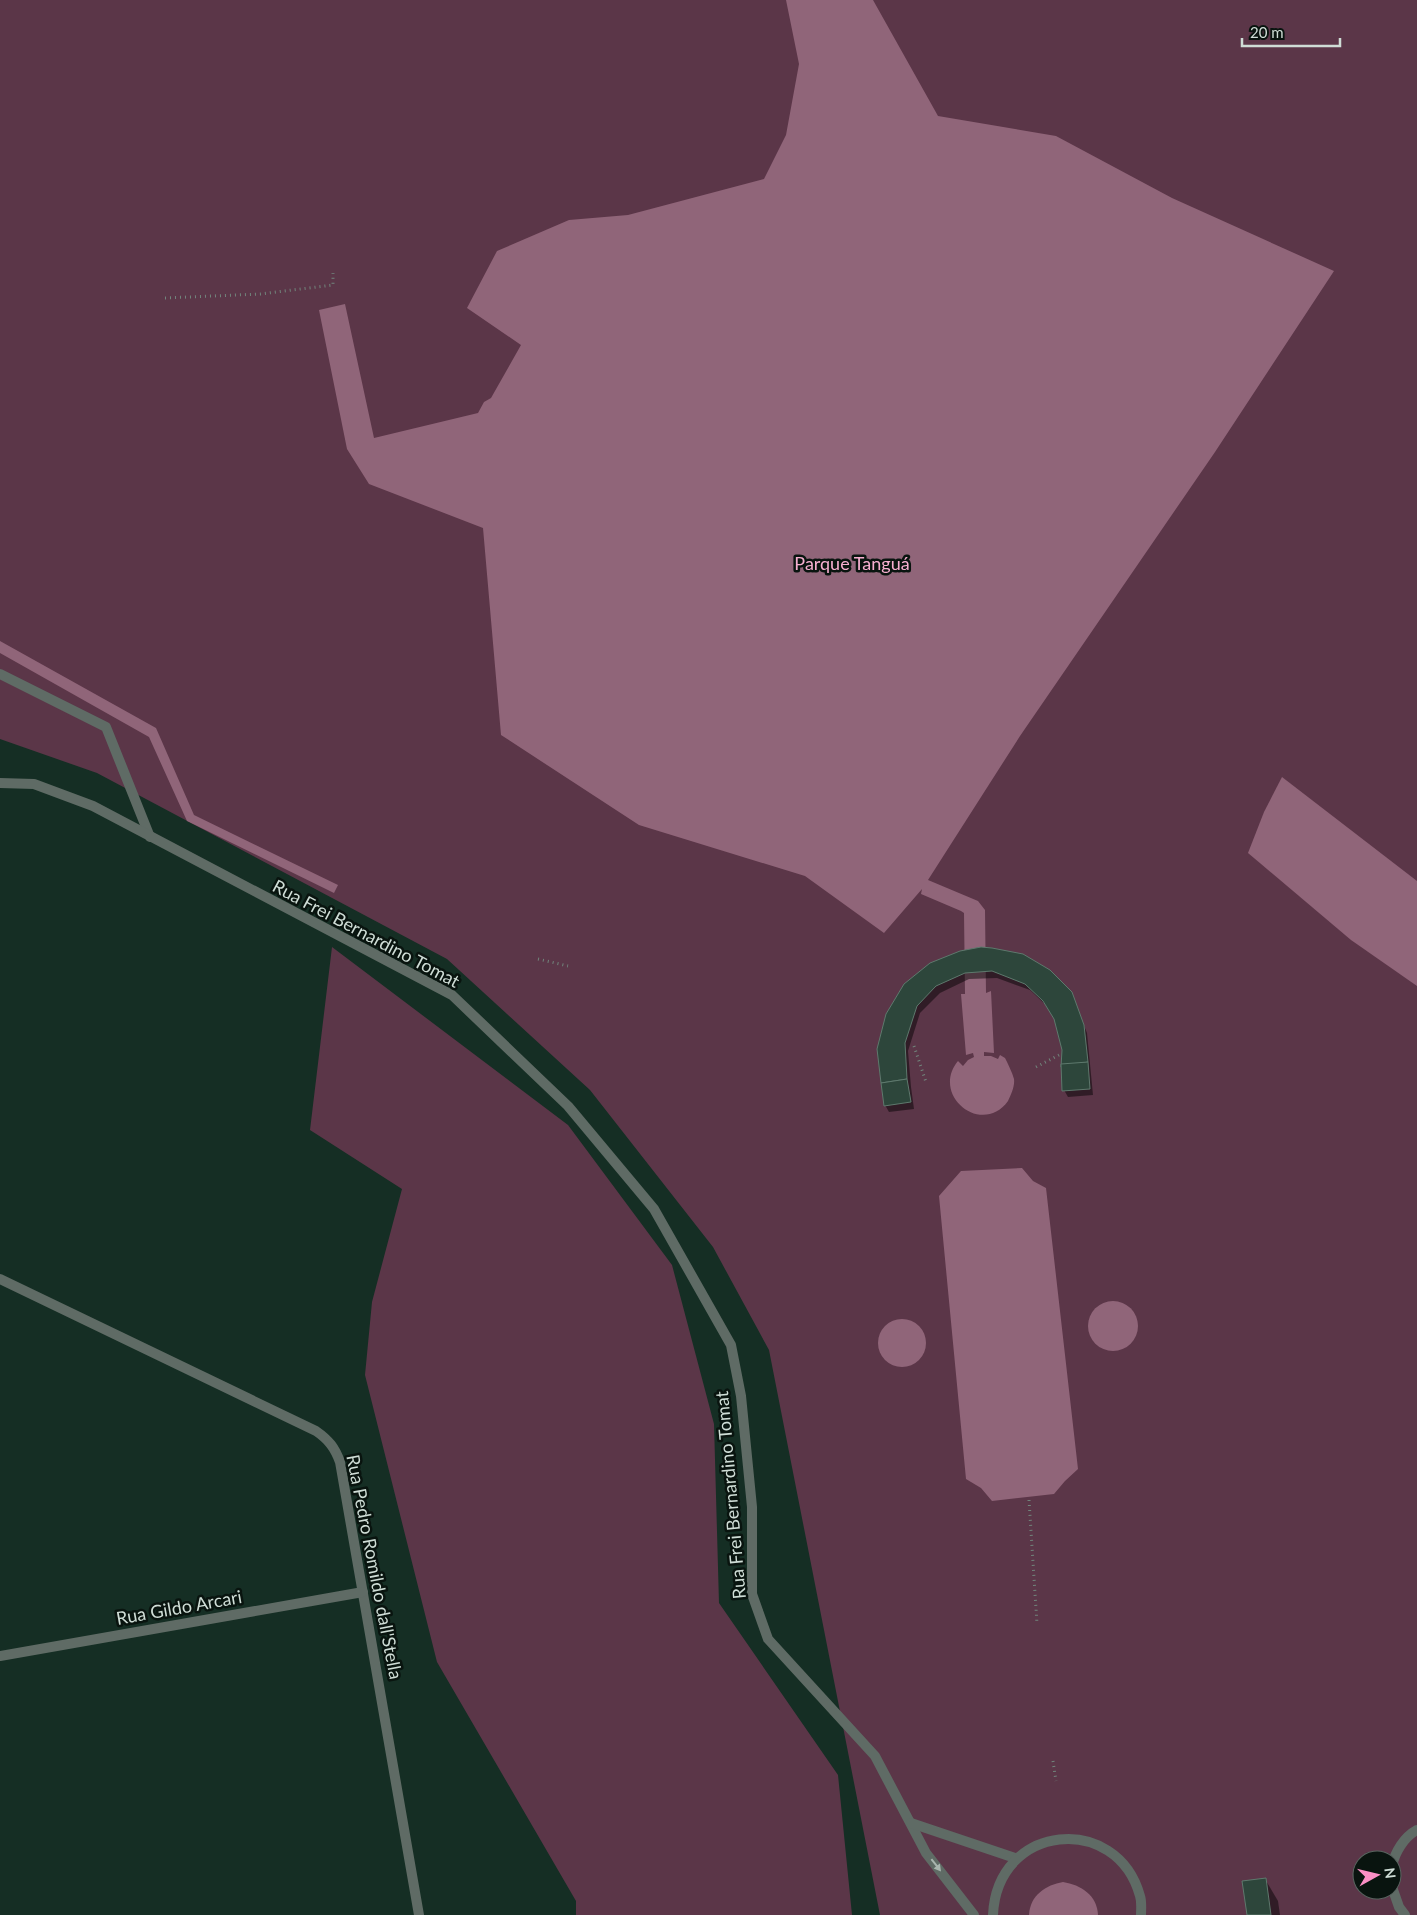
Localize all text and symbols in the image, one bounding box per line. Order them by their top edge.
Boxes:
scale bar [1242,15,1340,47]
text: 20 m [1250,23,1284,41]
park label: Parque Tanguá [794,552,910,574]
street label: Rua Frei Bernardino Tomat [269,874,464,992]
street label: Rua Frei Bernardino Tomat [710,1390,750,1600]
street label: Rua Pedro Romildo dall'Stella [342,1453,408,1681]
street label: Rua Gildo Arcari [114,1585,243,1629]
north arrow [1352,1850,1402,1900]
one-way arrow [930,1858,941,1871]
text: N [1381,1867,1400,1880]

